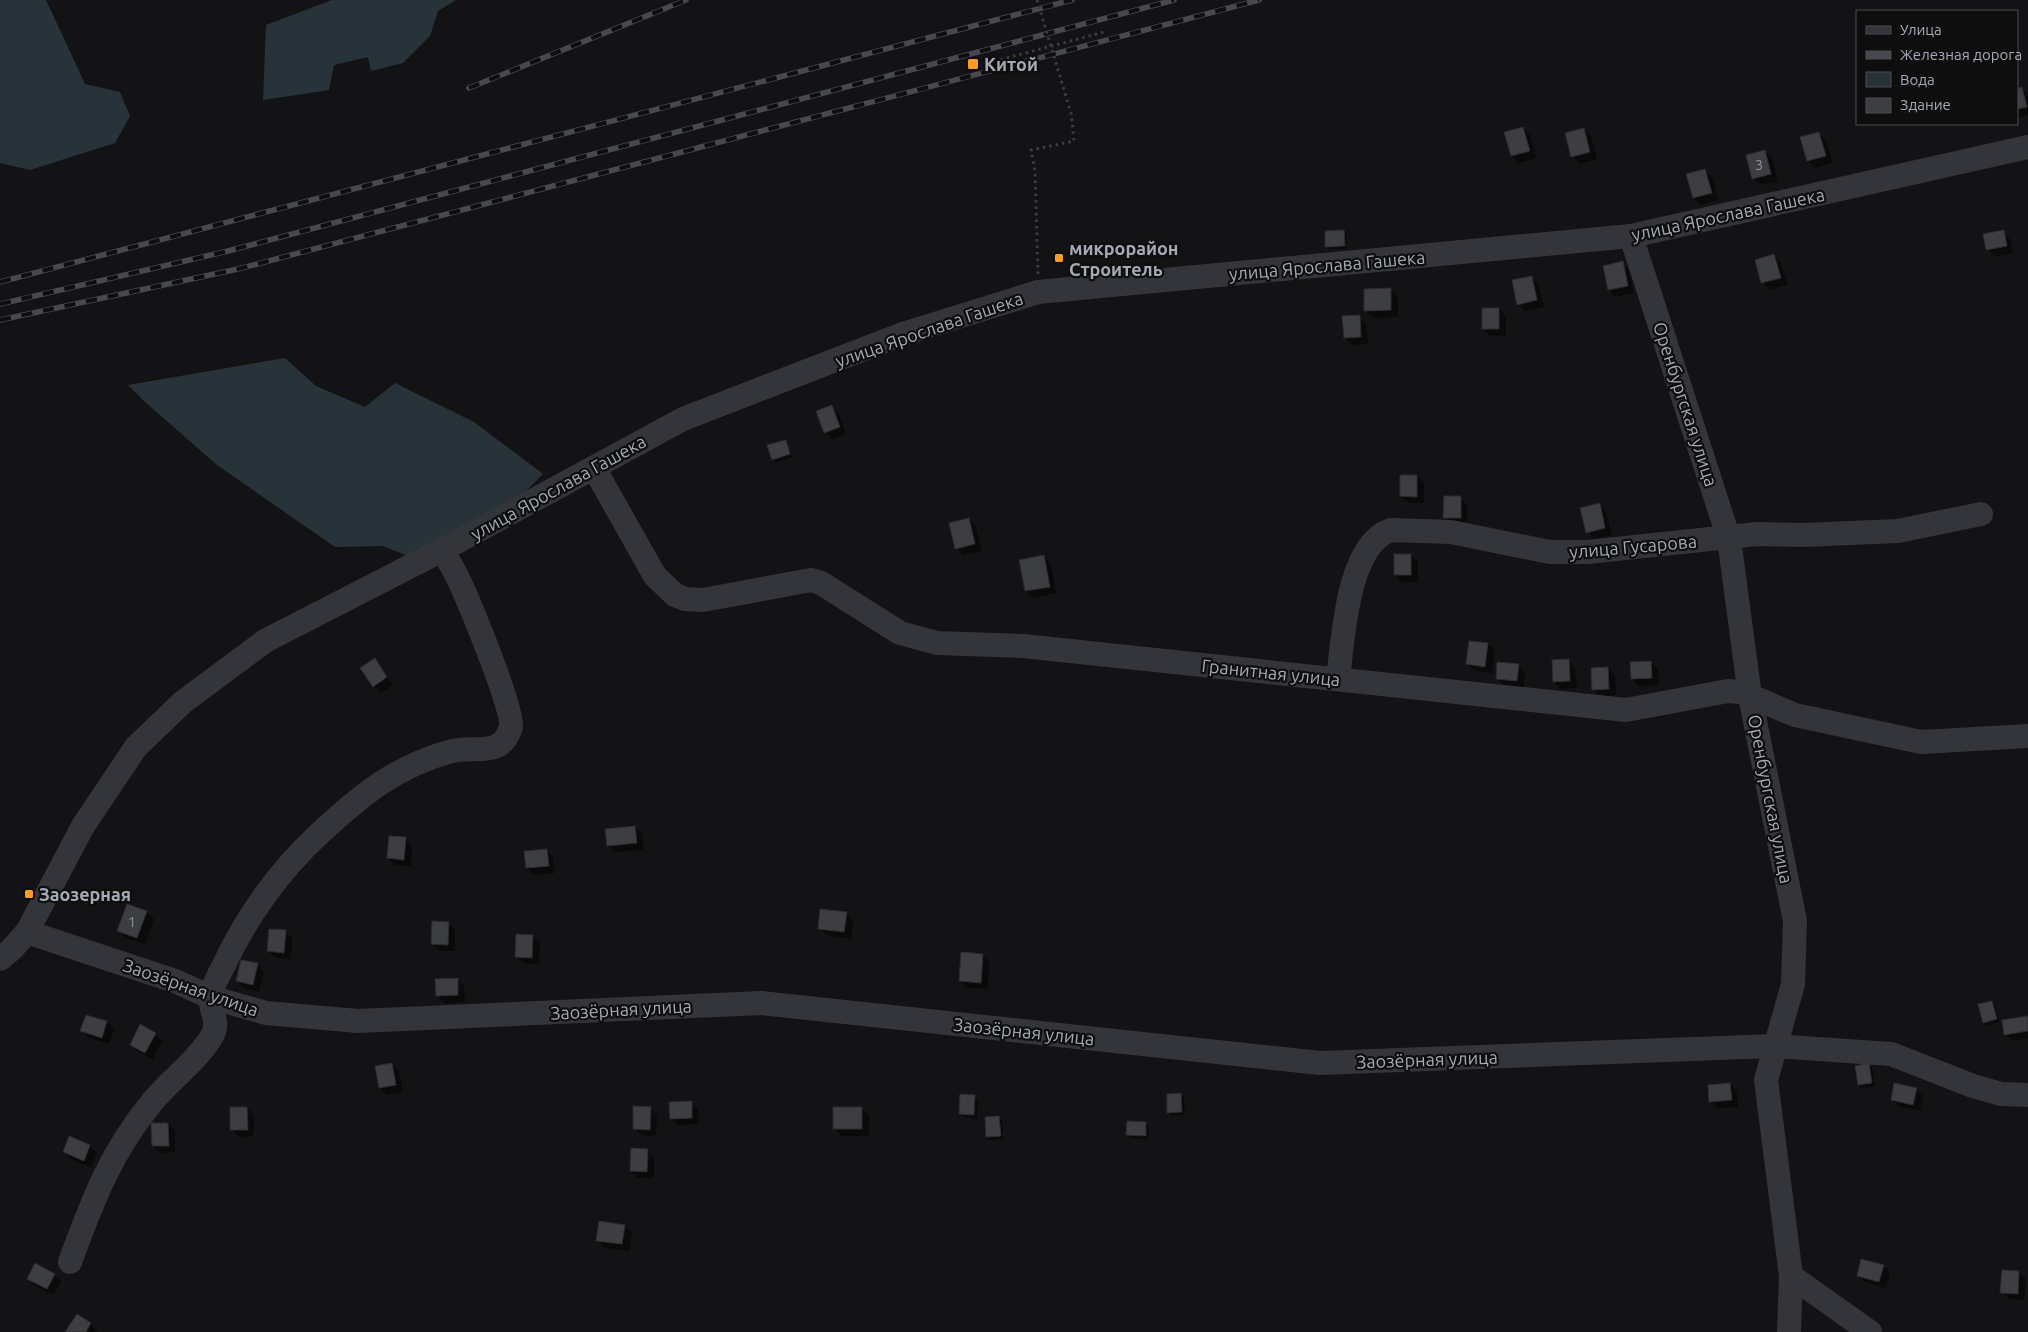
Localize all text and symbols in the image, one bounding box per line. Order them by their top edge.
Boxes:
legend [1856,10,2018,125]
text: Улица [1900,21,1942,38]
text: Железная дорога [1900,46,2022,63]
place label: Китой [984,54,1038,74]
marker: Китой [966,57,980,71]
text: Вода [1900,71,1935,88]
text: Здание [1900,96,1951,113]
house number: 3 [1755,156,1763,173]
street label: улица Ярослава Гашека [1630,184,1826,244]
place label: микрорайон Строитель [1069,238,1178,279]
street label: улица Ярослава Гашека [1228,246,1426,284]
marker: микрорайон Строитель [1053,252,1065,264]
street label: улица Ярослава Гашека [833,287,1025,371]
street label: Оренбургская улица [1650,319,1722,489]
street label: улица Ярослава Гашека [467,430,649,544]
street label: улица Гусарова [1568,530,1698,562]
street label: Гранитная улица [1201,655,1341,689]
street label: Оренбургская улица [1745,713,1797,885]
place label: Заозерная [39,884,131,904]
marker: Заозерная [23,888,35,900]
house number: 1 [128,913,136,930]
street label: Заозёрная улица [121,954,261,1020]
street label: Заозёрная улица [550,995,692,1023]
street label: Заозёрная улица [953,1014,1095,1048]
street label: Заозёрная улица [1356,1047,1498,1071]

